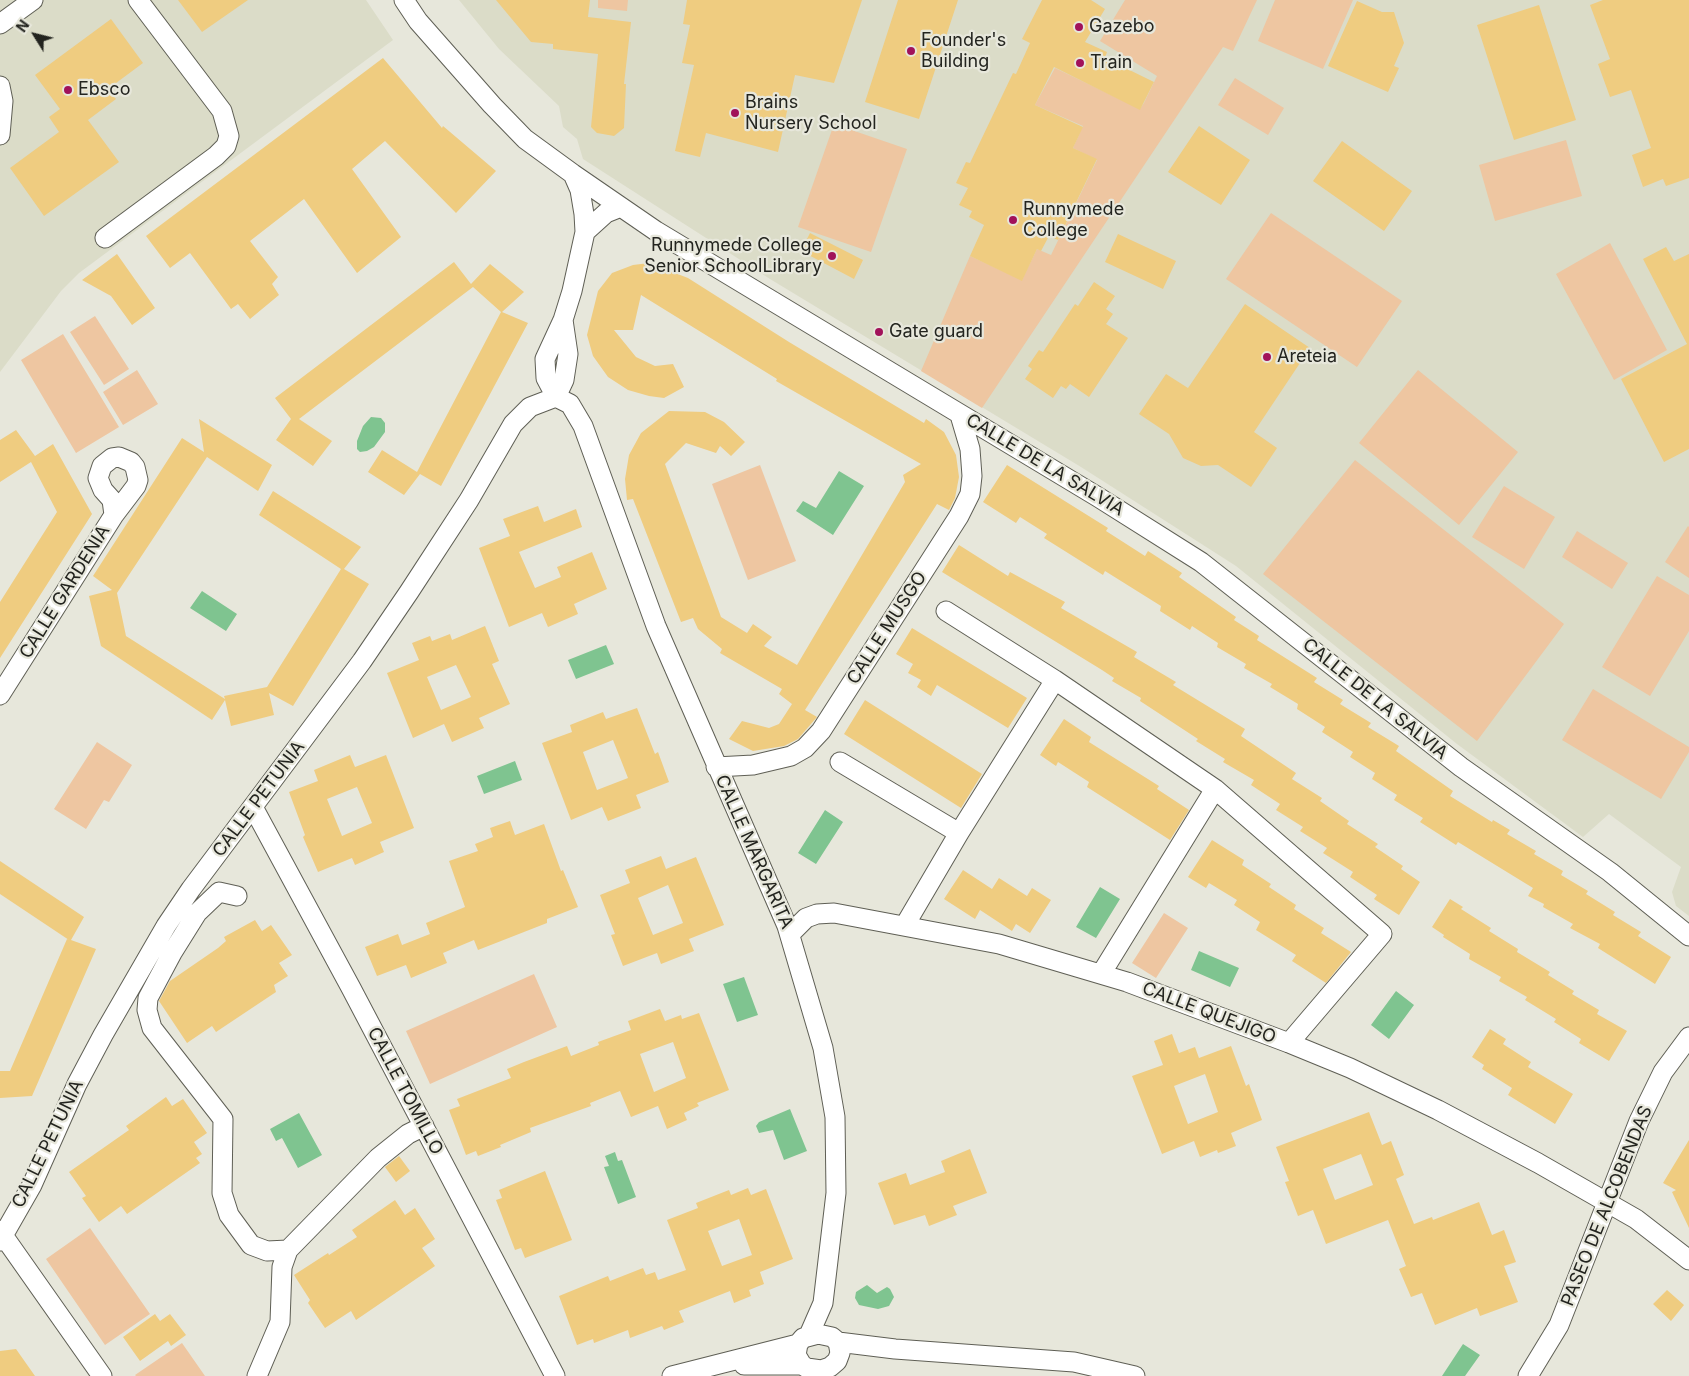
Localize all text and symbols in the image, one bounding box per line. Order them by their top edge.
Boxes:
north arrow [10,10,60,60]
place label: Gazebo [1089,16,1155,38]
text: N [12,17,32,35]
marker: Gazebo [1073,21,1085,33]
place label: Founder's Building [921,30,1006,72]
marker: Founder's Building [905,45,917,57]
place label: Train [1090,52,1132,74]
marker: Train [1074,57,1086,69]
place label: Ebsco [78,79,130,101]
marker: Ebsco [62,84,74,96]
place label: Brains Nursery School [745,92,877,134]
marker: Brains Nursery School [729,107,741,119]
place label: Runnymede College [1023,199,1124,242]
marker: Runnymede College [1007,214,1019,226]
place label: Runnymede College Senior SchoolLibrary [644,235,822,278]
marker: Runnymede College Senior SchoolLibrary [826,250,838,262]
place label: Gate guard [889,321,983,343]
marker: Gate guard [873,326,885,338]
place label: Areteia [1277,346,1337,368]
marker: Areteia [1261,351,1273,363]
street label: CALLE DE LA SALVIA [962,409,1128,521]
street label: CALLE GARDENIA [15,521,115,663]
street label: CALLE MUSGO [843,568,931,688]
street label: CALLE DE LA SALVIA [1298,634,1452,764]
street label: CALLE PETUNIA [208,737,310,861]
street label: CALLE MARGARITA [710,772,798,932]
street label: CALLE QUEJIGO [1139,978,1279,1048]
street label: CALLE TOMILLO [362,1024,448,1158]
street label: CALLE PETUNIA [8,1077,88,1211]
street label: PASEO DE ALCOBENDAS [1557,1103,1657,1309]

